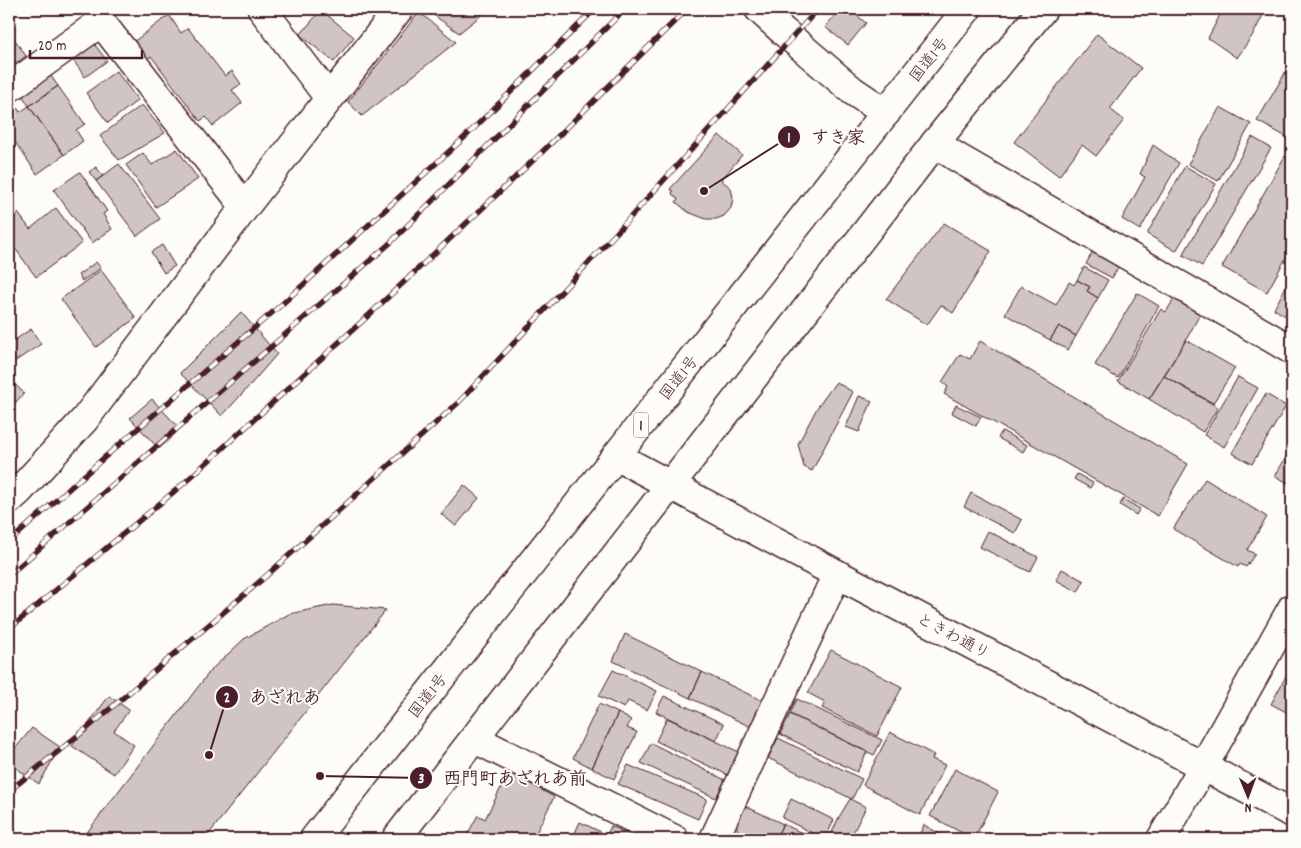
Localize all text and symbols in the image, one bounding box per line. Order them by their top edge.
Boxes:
scale bar [30,28,142,60]
street label: 国道1号 [905,33,955,88]
text: 20 m [38,36,66,58]
callout: すき家 [776,120,875,153]
text: すき家 [811,127,865,152]
text: 1 [787,128,791,150]
street label: 国道1号 [655,351,705,406]
road number: 1 [634,412,648,438]
street label: ときわ通り [912,608,994,666]
street label: 国道1号 [404,669,454,724]
callout: あざれあ [214,680,331,713]
text: あざれあ [249,687,321,712]
text: 2 [224,688,230,710]
callout: 西門町あざれあ前 [408,762,597,795]
text: 西門町あざれあ前 [443,768,587,793]
text: 3 [418,769,425,791]
north arrow [1224,770,1274,820]
text: N [1244,797,1252,817]

